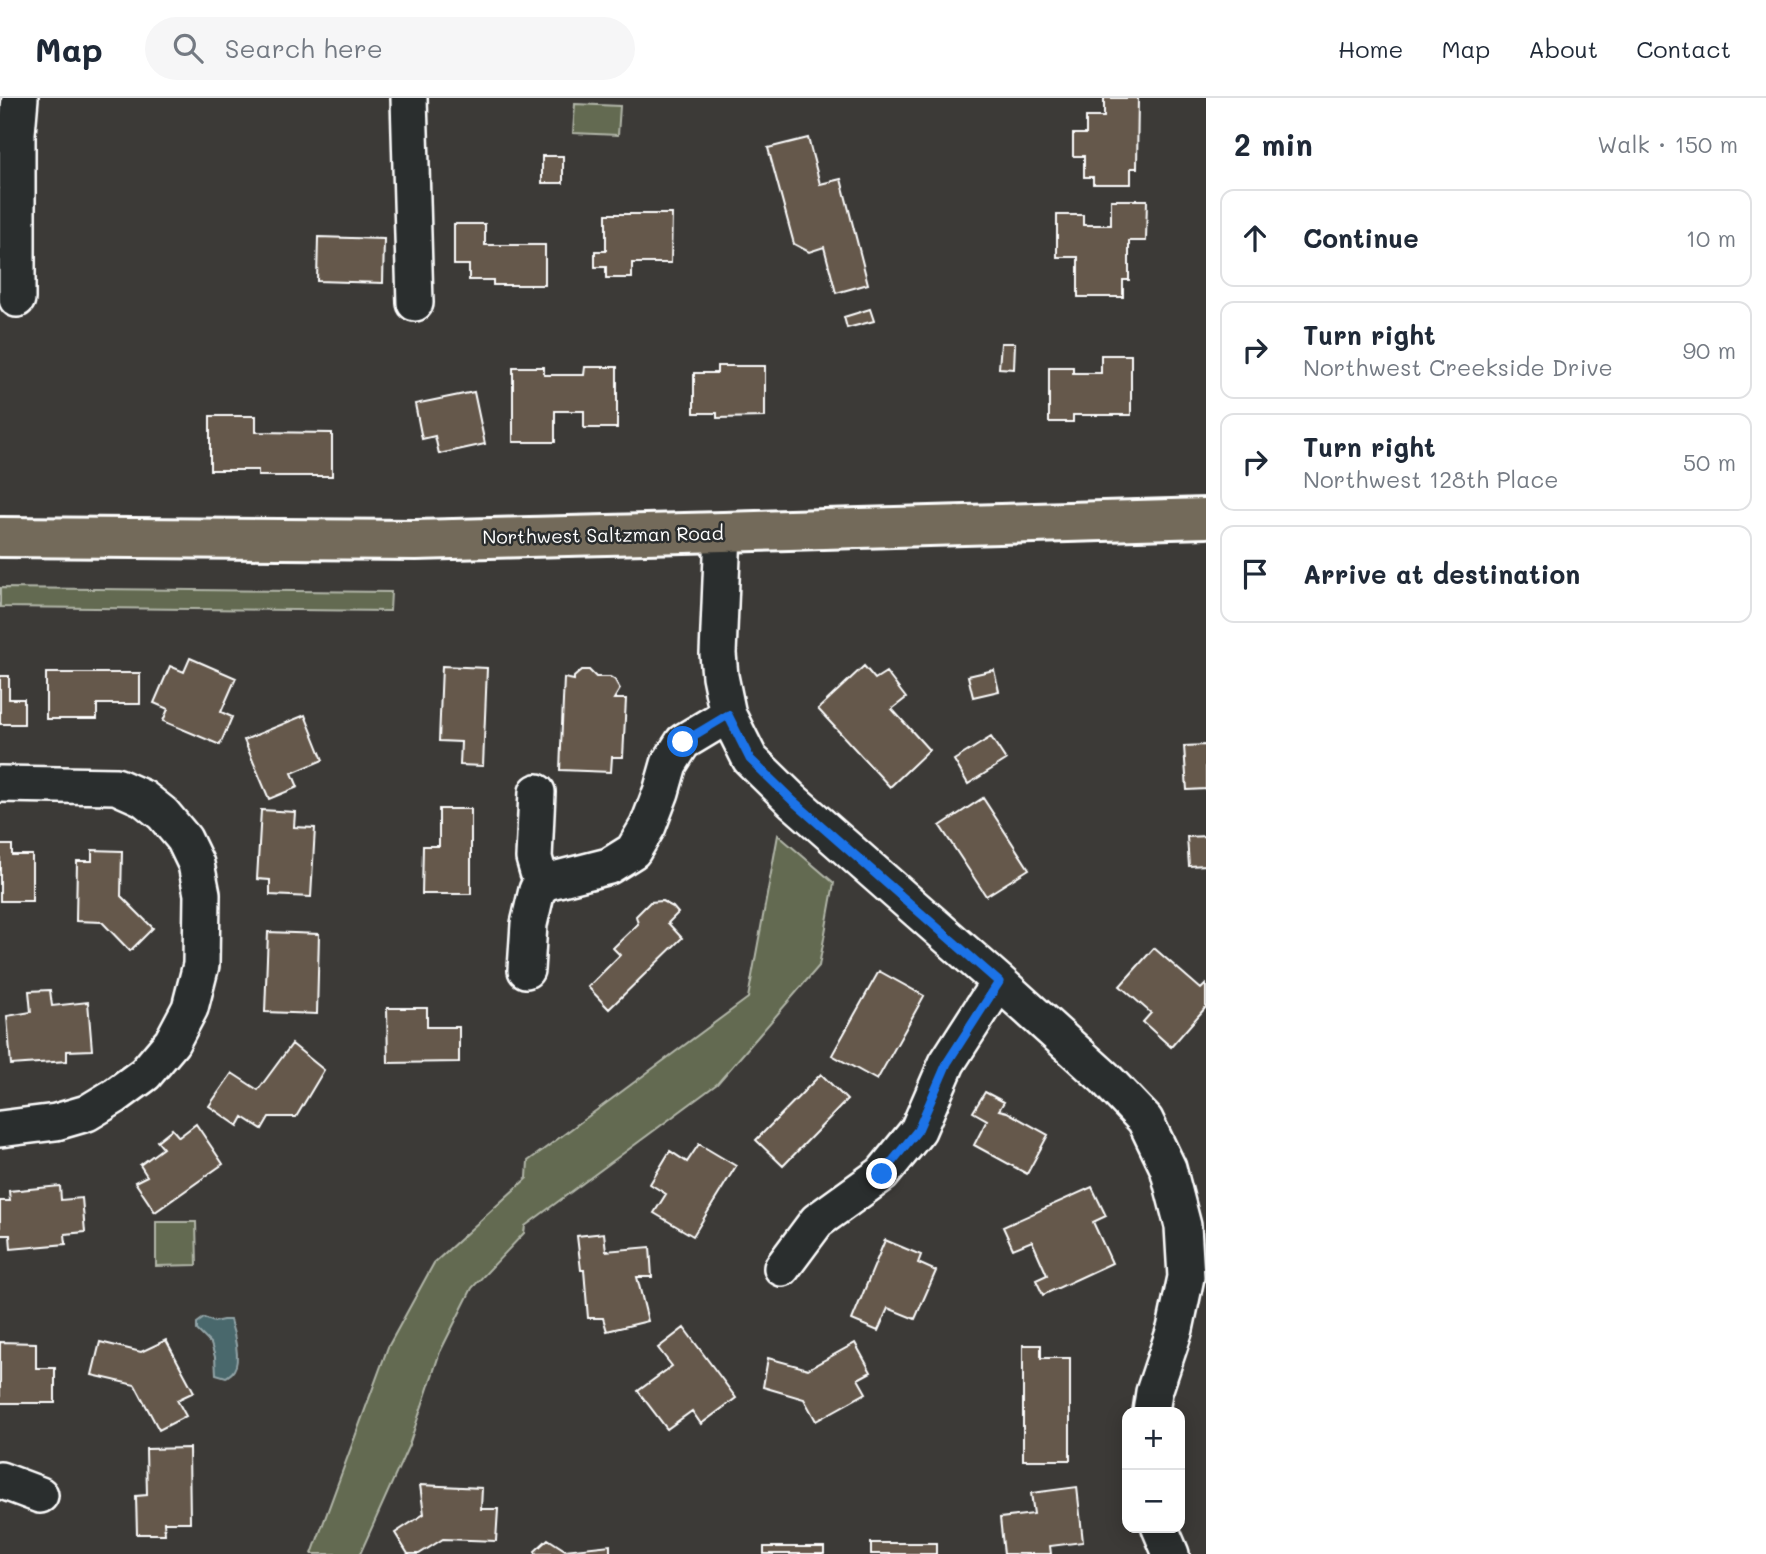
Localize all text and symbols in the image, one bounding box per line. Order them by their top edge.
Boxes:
search box [145,17,635,80]
text: Map [35,27,103,70]
icon: search [169,29,207,67]
text: Search here [225,31,383,65]
text: Home [1338,33,1403,64]
text: Map [1441,33,1490,64]
text: About [1528,33,1598,64]
text: Contact [1636,33,1731,64]
text: 2 min [1234,124,1313,164]
text: Walk · 150 m [1597,129,1738,159]
icon: ahead [1236,219,1274,257]
text: Continue [1303,221,1419,255]
text: 10 m [1686,223,1736,253]
text: Turn right [1303,318,1436,352]
icon: right [1236,331,1274,369]
text: 90 m [1683,335,1736,365]
text: Northwest Creekside Drive [1303,352,1613,382]
text: Turn right [1303,430,1436,464]
icon: right [1236,443,1274,481]
text: 50 m [1683,447,1736,477]
text: Northwest 128th Place [1303,464,1558,494]
street label: Northwest Saltzman Road [482,520,724,549]
icon: arrive [1236,555,1274,593]
text: Arrive at destination [1303,557,1580,591]
route start [667,726,698,757]
route end [866,1158,897,1189]
map controls [1122,1407,1185,1533]
button: + [1122,1407,1185,1470]
button: − [1122,1470,1185,1533]

